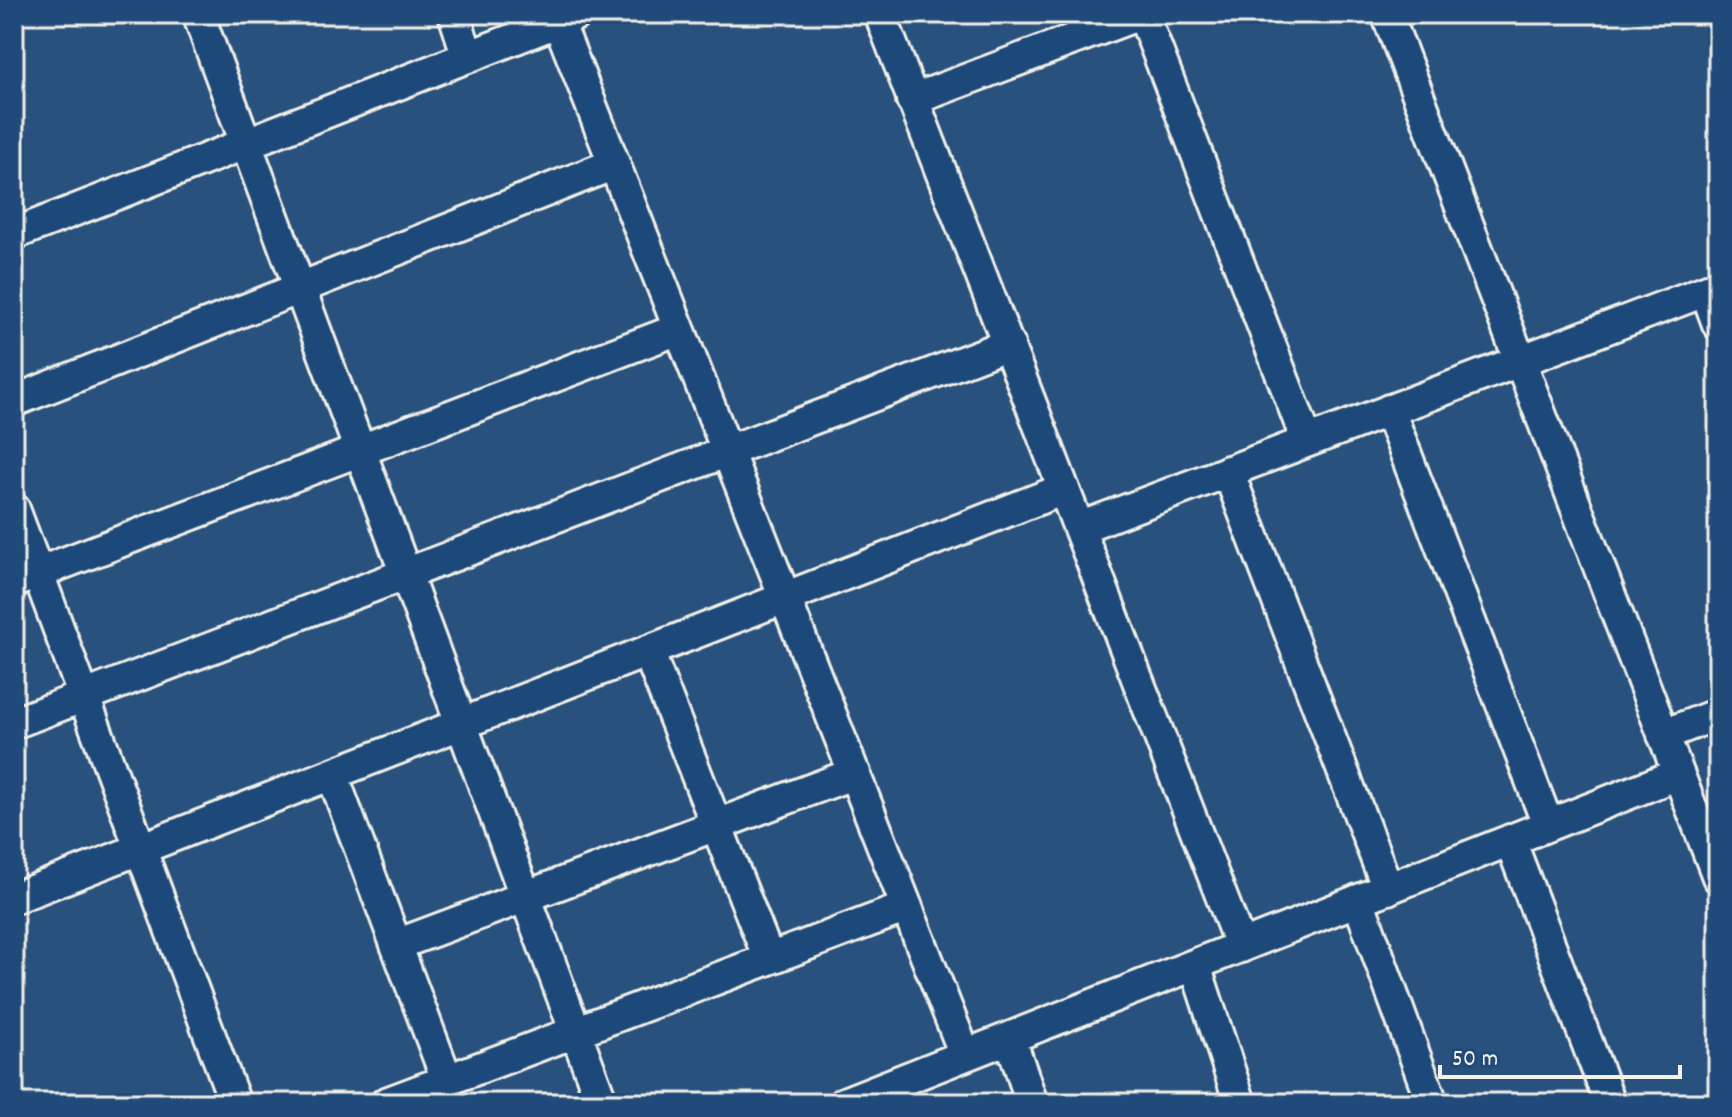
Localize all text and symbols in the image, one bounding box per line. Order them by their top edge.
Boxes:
scale bar [1440,1029,1680,1079]
text: 50 m [1452,1043,1498,1077]

